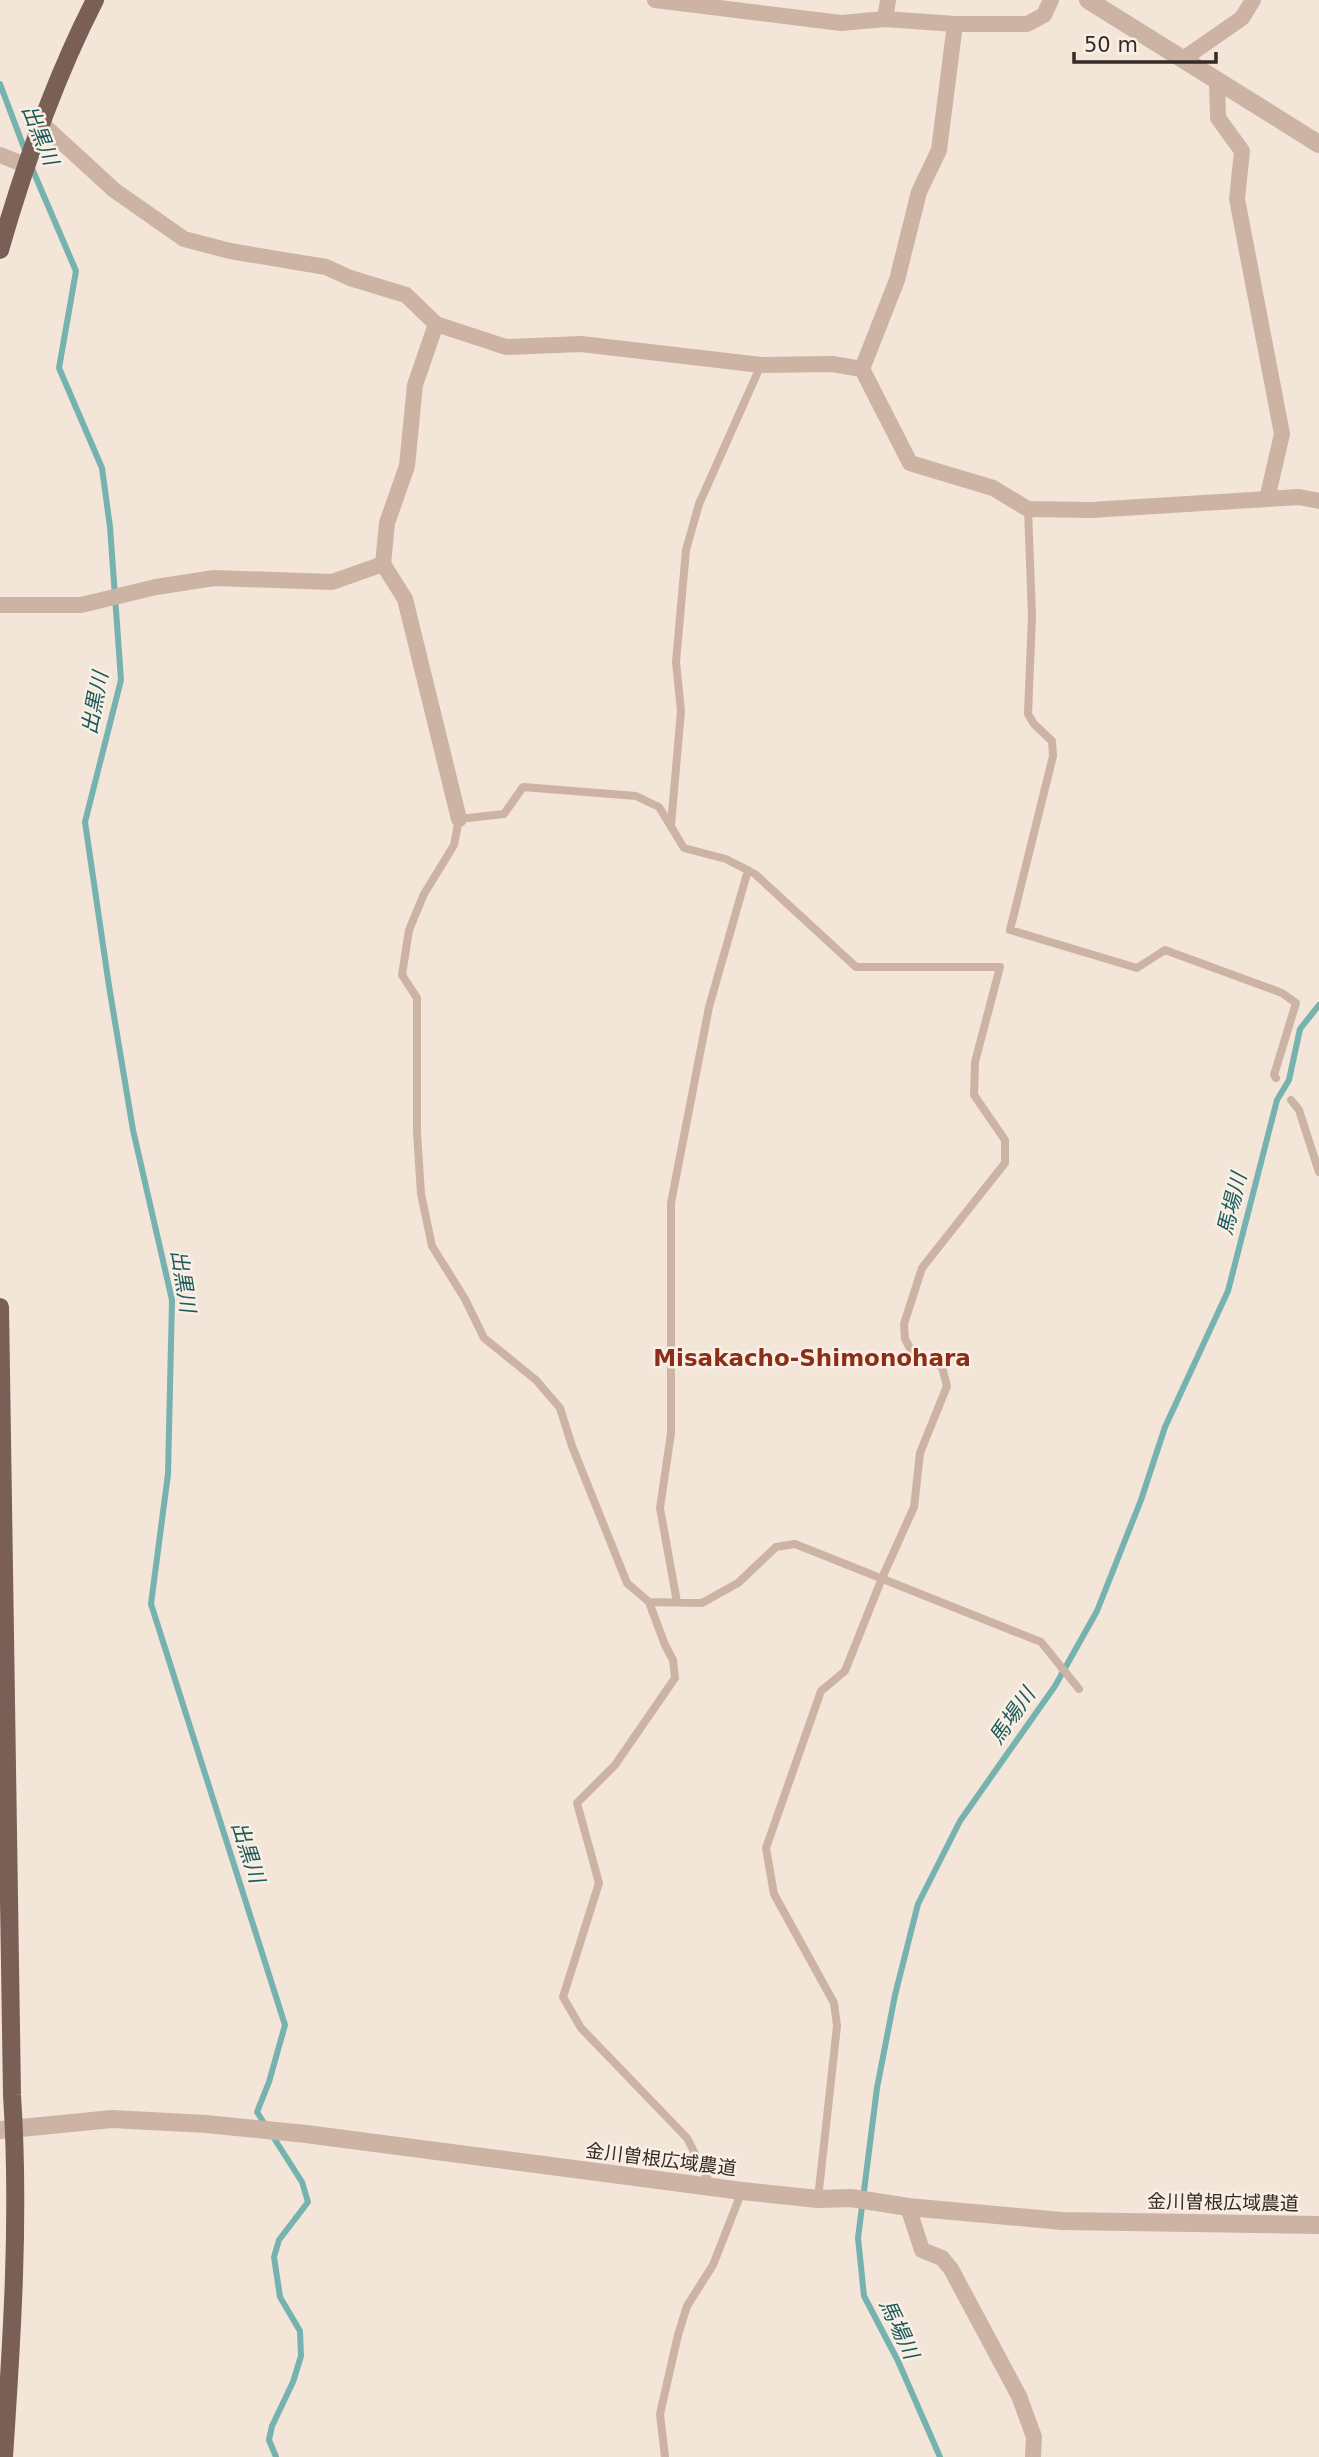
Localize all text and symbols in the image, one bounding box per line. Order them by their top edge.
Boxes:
scale bar [1074,21,1216,65]
text: 50 m [1084,33,1138,57]
water label: 出黒川 [17,101,64,171]
water label: 出黒川 [77,668,113,736]
water label: 馬場川 [1213,1169,1252,1237]
water label: 出黒川 [166,1248,200,1316]
district label: Misakacho-Shimonohara [653,1345,971,1371]
water label: 馬場川 [984,1682,1041,1749]
water label: 出黒川 [227,1818,270,1888]
street label: 金川曽根広域農道 [584,2139,738,2179]
street label: 金川曽根広域農道 [1147,2190,1299,2214]
water label: 馬場川 [875,2295,924,2364]

